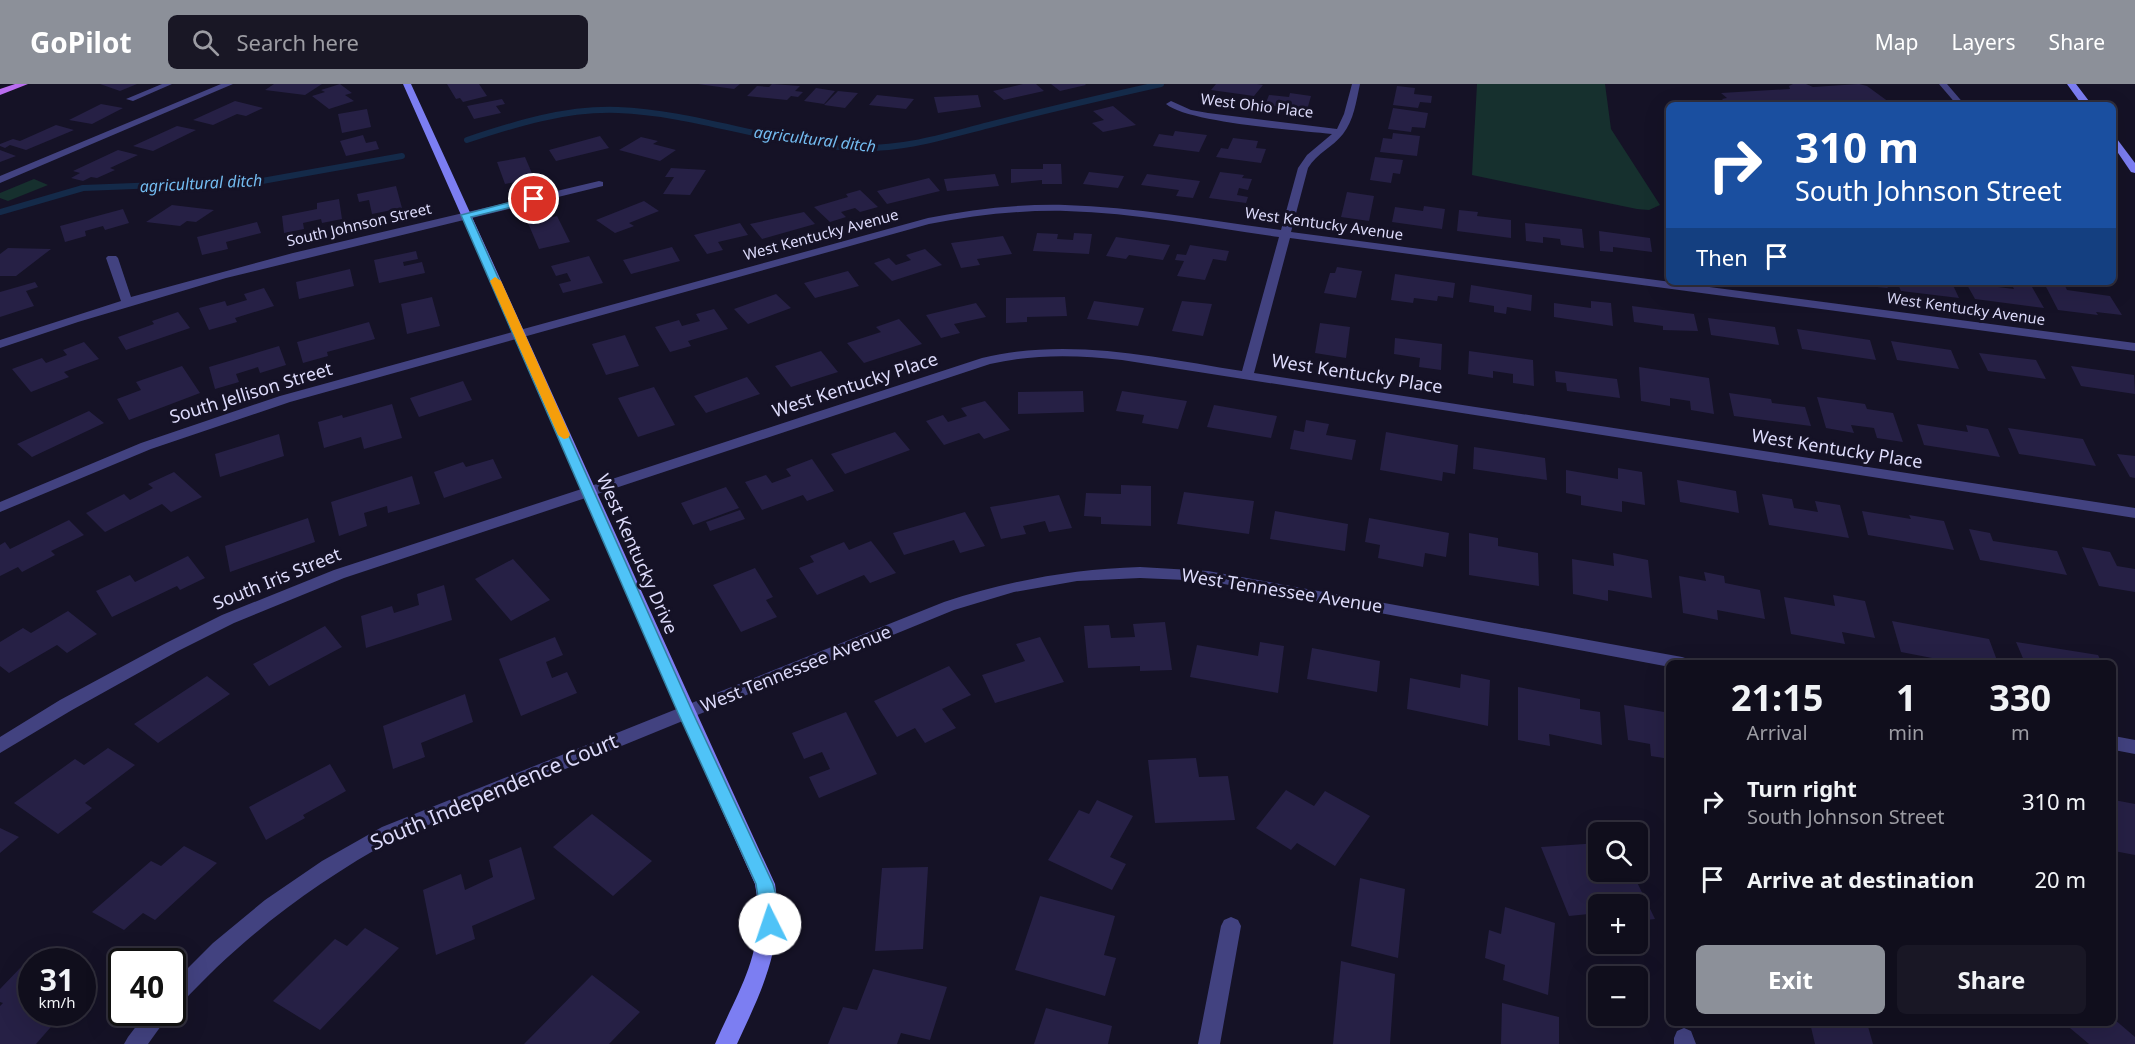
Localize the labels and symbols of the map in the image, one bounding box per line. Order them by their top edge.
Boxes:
street label: West Ohio Place [1200,88,1315,122]
water label: agricultural ditch [753,121,877,157]
water label: agricultural ditch [139,169,263,197]
pin [508,173,559,224]
street label: South Johnson Street [284,197,434,250]
street label: West Kentucky Avenue [1244,202,1405,244]
street label: West Kentucky Avenue [741,204,900,264]
street label: West Kentucky Avenue [1886,287,2047,329]
street label: West Kentucky Place [769,346,941,422]
street label: West Kentucky Place [1270,348,1444,398]
street label: South Jellison Street [166,356,335,428]
street label: West Kentucky Place [1750,423,1924,473]
street label: West Kentucky Drive [592,470,684,637]
street label: South Iris Street [209,541,345,615]
street label: West Tennessee Avenue [1180,562,1384,618]
street label: West Tennessee Avenue [697,619,894,717]
street label: South Independence Court [366,726,622,856]
position arrow [738,892,802,956]
speed limit sign: 40 [108,948,186,1026]

